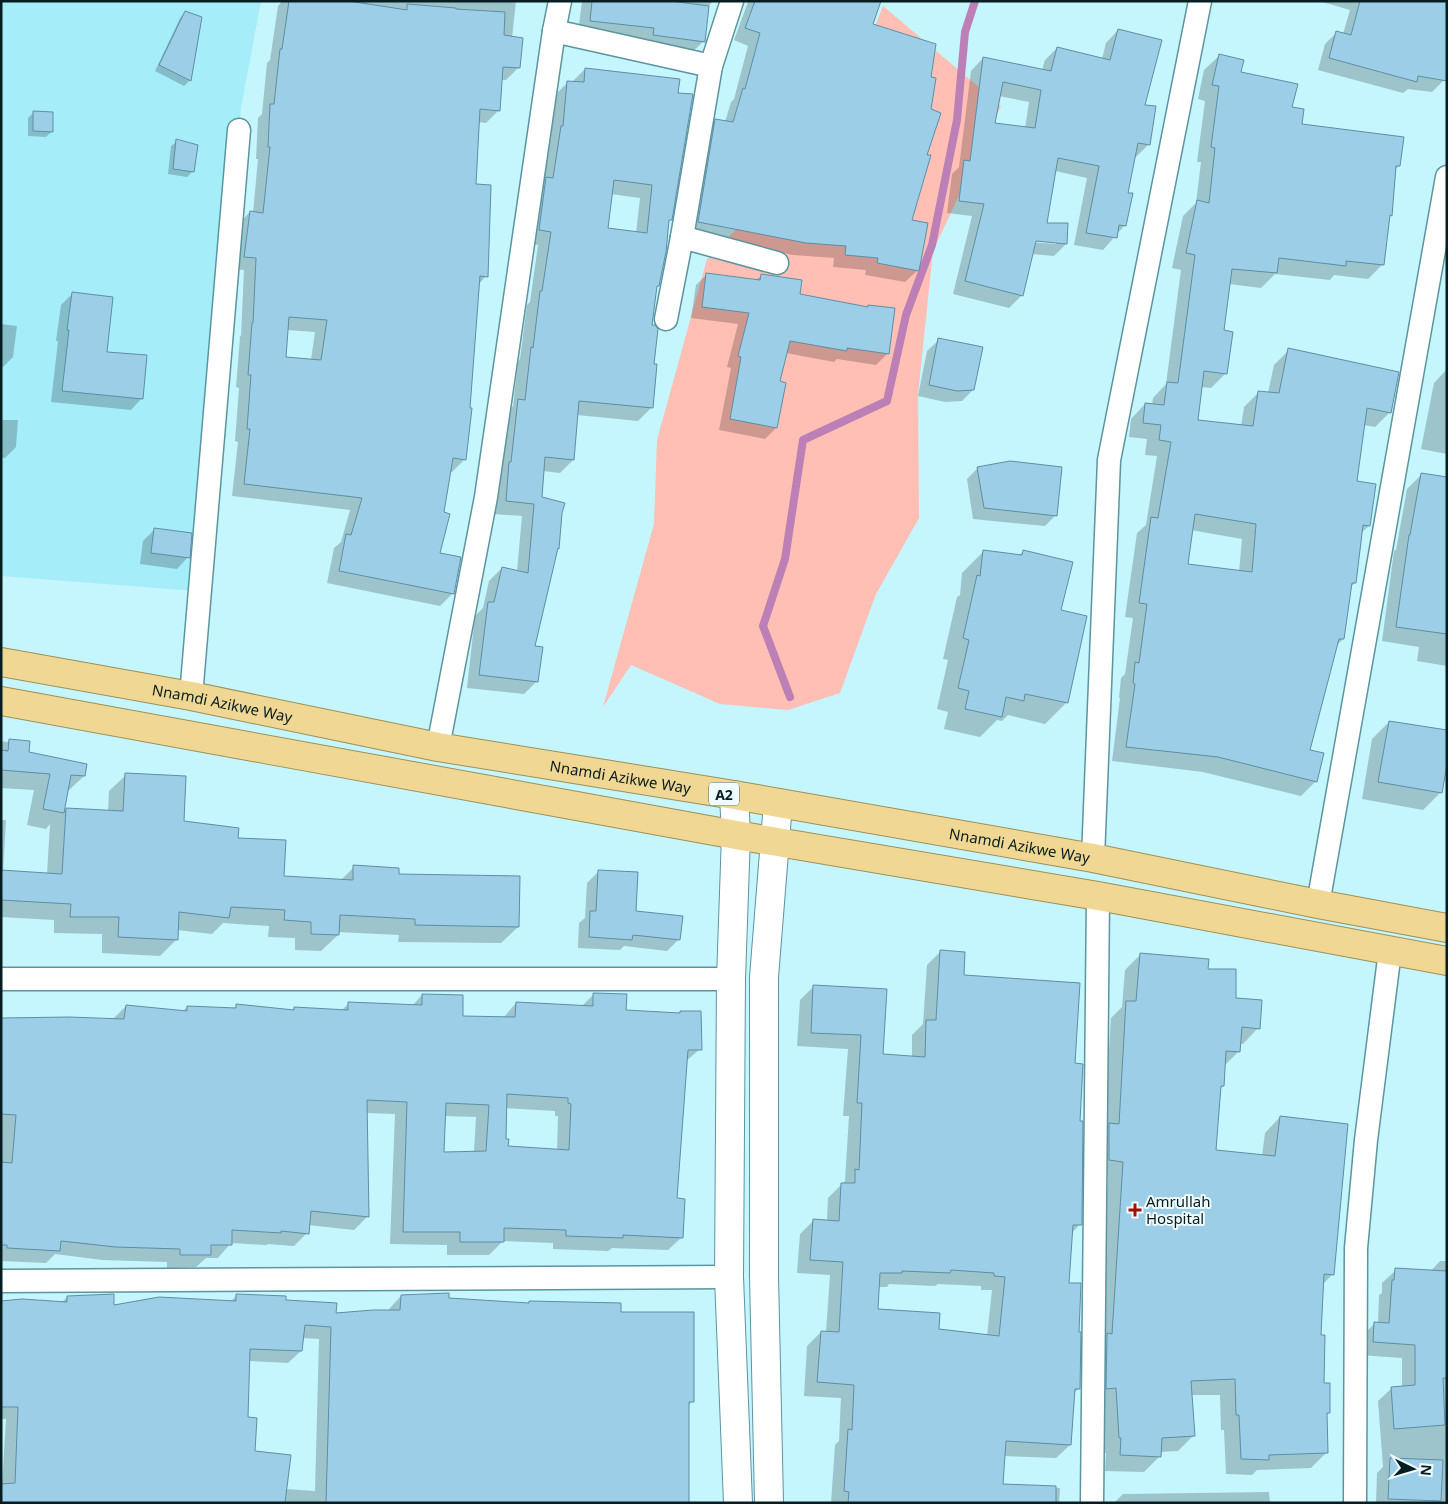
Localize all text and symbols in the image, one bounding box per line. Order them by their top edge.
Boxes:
street label: Nnamdi Azikwe Way [151,679,295,727]
street label: Nnamdi Azikwe Way [548,755,693,798]
road number: A2 [709,782,739,806]
street label: Nnamdi Azikwe Way [948,823,1092,867]
place label: Amrullah Hospital [1146,1191,1211,1228]
marker: Amrullah Hospital [1128,1203,1142,1217]
north arrow [1388,1444,1438,1494]
text: N [1416,1464,1436,1477]

